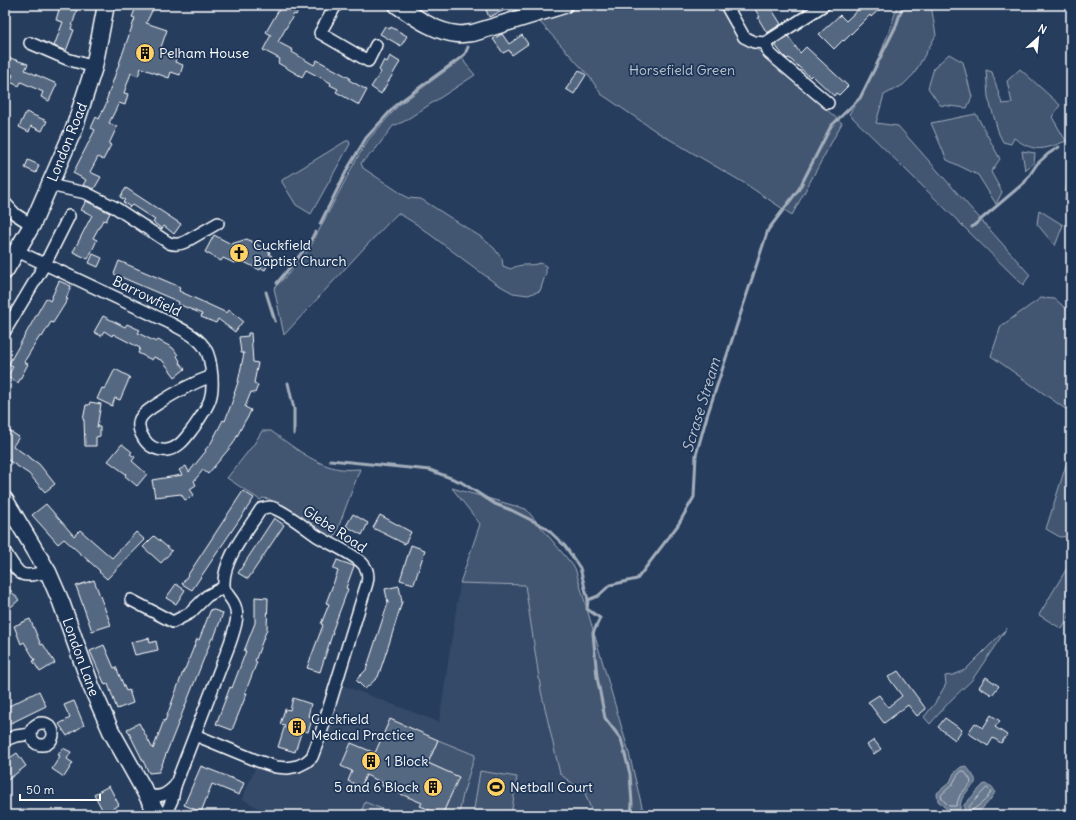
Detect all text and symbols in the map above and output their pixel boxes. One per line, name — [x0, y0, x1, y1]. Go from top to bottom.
north arrow — [1018, 18, 1058, 58]
text: N — [1036, 21, 1049, 37]
building icon: Pelham House — [134, 42, 156, 64]
place label: Pelham House — [159, 44, 249, 62]
park label: Horsefield Green — [629, 61, 735, 79]
street label: London Road — [43, 100, 91, 184]
place label: Cuckfield Baptist Church — [253, 236, 347, 270]
church icon: Cuckfield Baptist Church — [228, 242, 250, 264]
street label: Barrowfield — [110, 272, 184, 320]
water label: Scrase Stream — [678, 355, 725, 454]
street label: Glebe Road — [300, 502, 370, 556]
street label: London Lane — [58, 615, 104, 699]
place label: Cuckfield Medical Practice — [311, 710, 414, 744]
building icon: Cuckfield Medical Practice — [286, 716, 308, 738]
building icon: 1 Block — [360, 750, 382, 772]
place label: 1 Block — [385, 752, 428, 770]
scale bar — [20, 776, 100, 802]
building icon: 5 and 6 Block — [422, 776, 444, 798]
sports icon: Netball Court — [485, 776, 507, 798]
place label: 5 and 6 Block — [334, 778, 419, 796]
place label: Netball Court — [510, 778, 593, 796]
text: 50 m — [26, 782, 55, 797]

